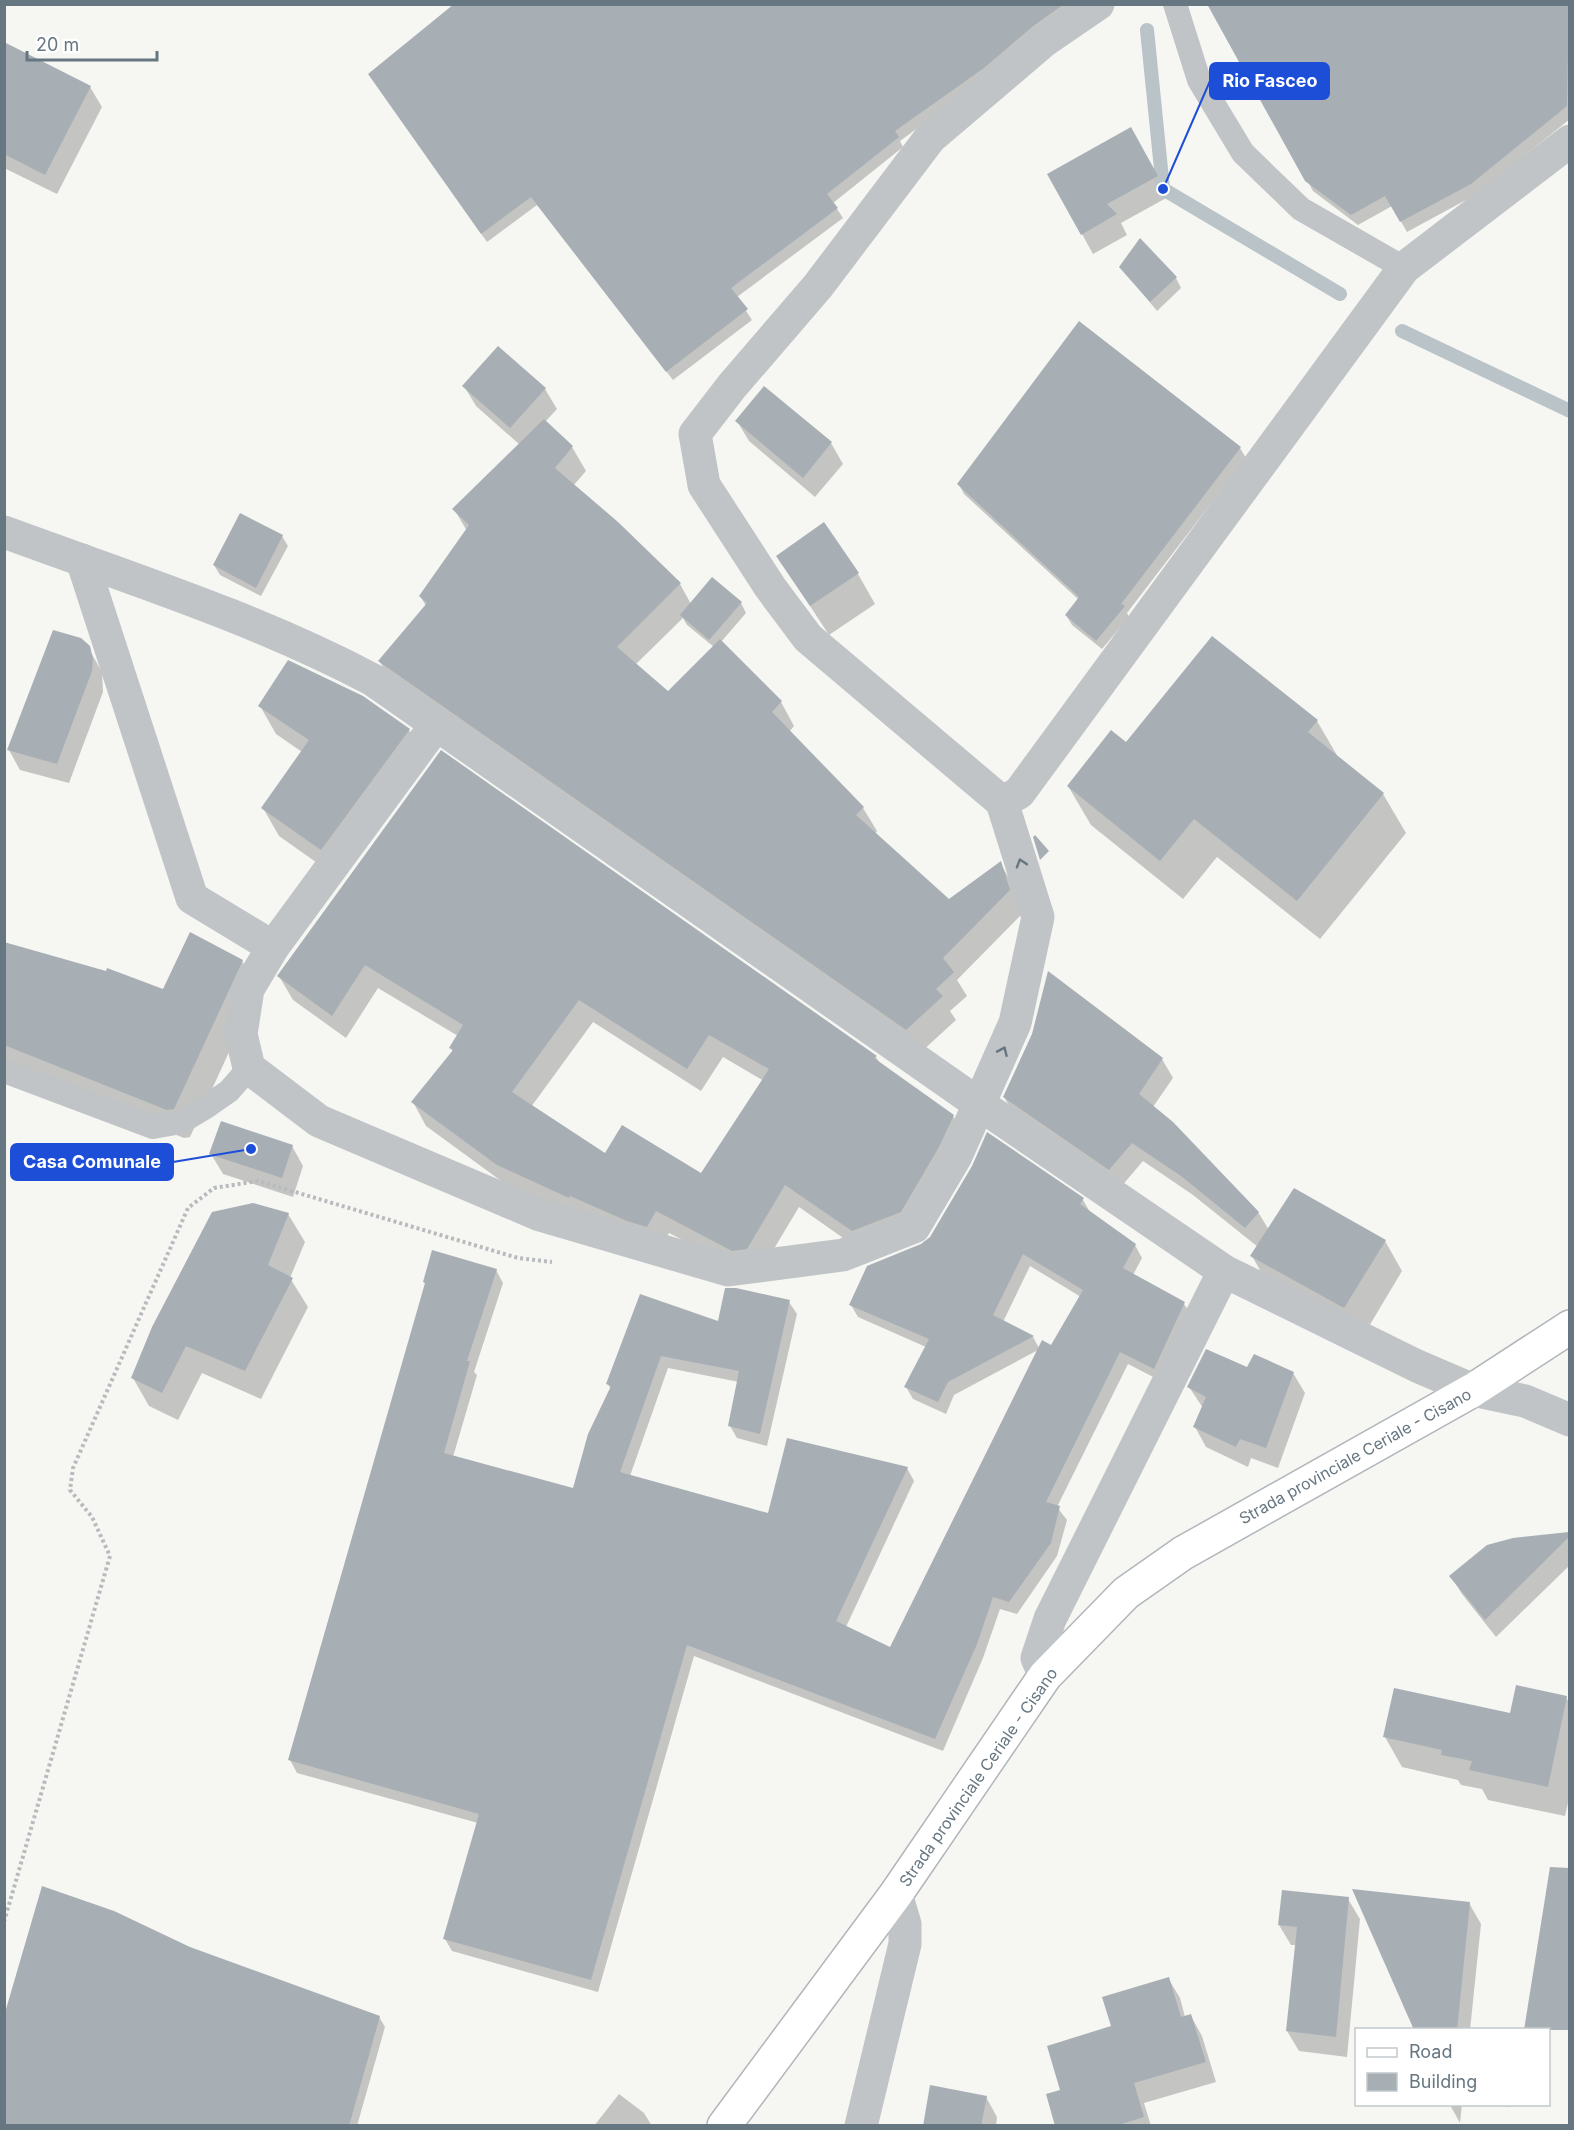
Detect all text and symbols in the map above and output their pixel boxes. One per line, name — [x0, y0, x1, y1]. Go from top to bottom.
scale bar — [27, 24, 158, 62]
text: 20 m — [36, 34, 79, 55]
callout: Rio Fasceo — [1210, 63, 1329, 99]
text: Rio Fasceo — [1222, 70, 1318, 91]
one-way arrow — [1016, 858, 1028, 869]
one-way arrow — [995, 1046, 1007, 1057]
callout: Casa Comunale — [11, 1144, 173, 1180]
text: Casa Comunale — [23, 1151, 161, 1172]
street label: Strada provinciale Ceriale - Cisano — [1235, 1384, 1475, 1528]
street label: Strada provinciale Ceriale - Cisano — [895, 1664, 1061, 1890]
legend — [1355, 2028, 1550, 2106]
text: Road — [1409, 2041, 1452, 2062]
text: Building — [1409, 2071, 1477, 2092]

